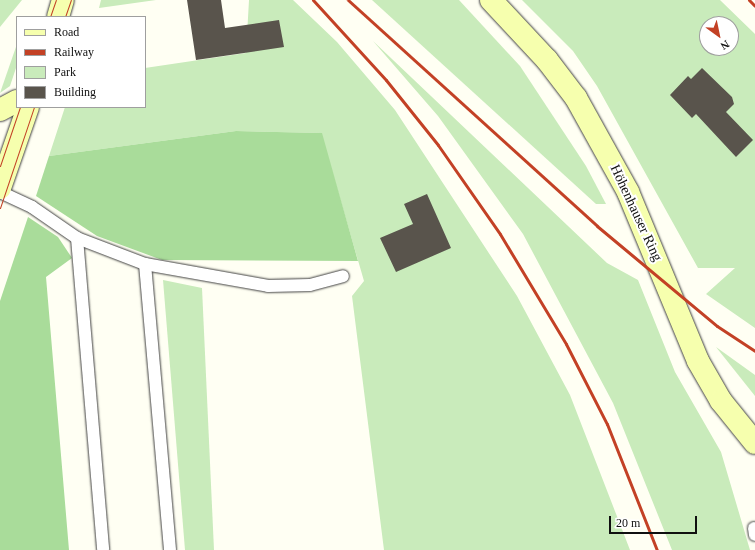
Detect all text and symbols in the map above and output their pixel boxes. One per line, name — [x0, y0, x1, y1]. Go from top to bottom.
legend — [16, 16, 146, 108]
north arrow — [699, 16, 739, 56]
text: Road — [54, 25, 79, 39]
text: N — [718, 38, 732, 52]
text: Railway — [54, 45, 94, 59]
text: Park — [54, 65, 76, 79]
text: Building — [54, 85, 96, 99]
street label: Höhenhauser Ring — [606, 162, 666, 264]
scale bar — [611, 508, 699, 534]
text: 20 m — [616, 516, 640, 530]

